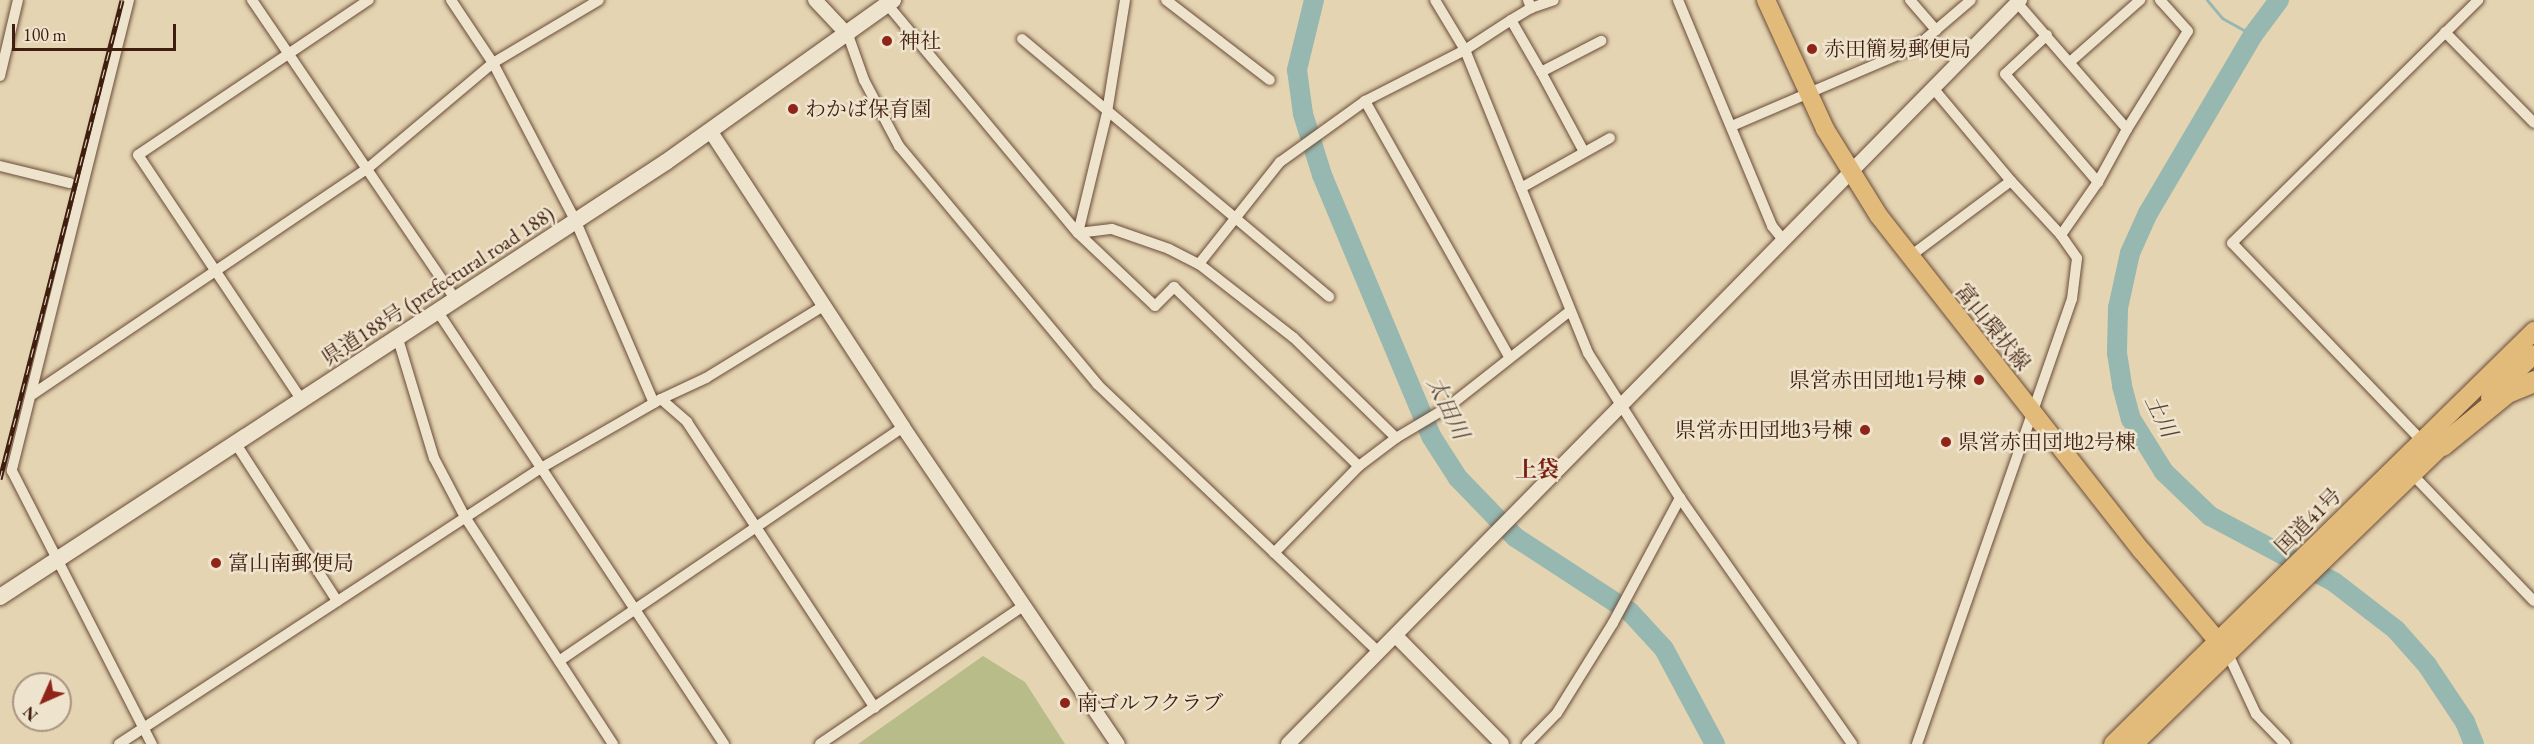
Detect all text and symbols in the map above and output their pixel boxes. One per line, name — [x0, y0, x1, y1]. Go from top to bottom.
scale bar — [15, 12, 178, 50]
text: 100 m — [23, 23, 67, 46]
place label: 神社 — [899, 28, 941, 54]
marker: 神社 — [880, 34, 894, 48]
place label: 赤田簡易郵便局 — [1824, 36, 1971, 62]
marker: 赤田簡易郵便局 — [1805, 42, 1819, 56]
place label: わかば保育園 — [805, 96, 931, 122]
marker: わかば保育園 — [786, 102, 800, 116]
street label: 県道188号 (prefectural road 188) — [317, 201, 559, 371]
street label: 富山環状線 — [1950, 278, 2036, 376]
place label: 県営赤田団地1号棟 — [1789, 367, 1967, 393]
water label: 太田川 — [1422, 373, 1474, 443]
marker: 県営赤田団地1号棟 — [1972, 373, 1986, 387]
water label: 土川 — [2139, 390, 2183, 442]
place label: 県営赤田団地3号棟 — [1675, 417, 1853, 443]
marker: 県営赤田団地3号棟 — [1858, 423, 1872, 437]
place label: 県営赤田団地2号棟 — [1958, 429, 2136, 455]
marker: 県営赤田団地2号棟 — [1939, 435, 1953, 449]
district label: 上袋 — [1515, 457, 1559, 483]
street label: 国道41号 — [2270, 483, 2346, 559]
place label: 富山南郵便局 — [228, 550, 354, 576]
marker: 富山南郵便局 — [209, 556, 223, 570]
north arrow — [12, 672, 72, 732]
place label: 南ゴルフクラブ — [1077, 690, 1224, 716]
marker: 南ゴルフクラブ — [1058, 696, 1072, 710]
text: N — [18, 702, 42, 726]

